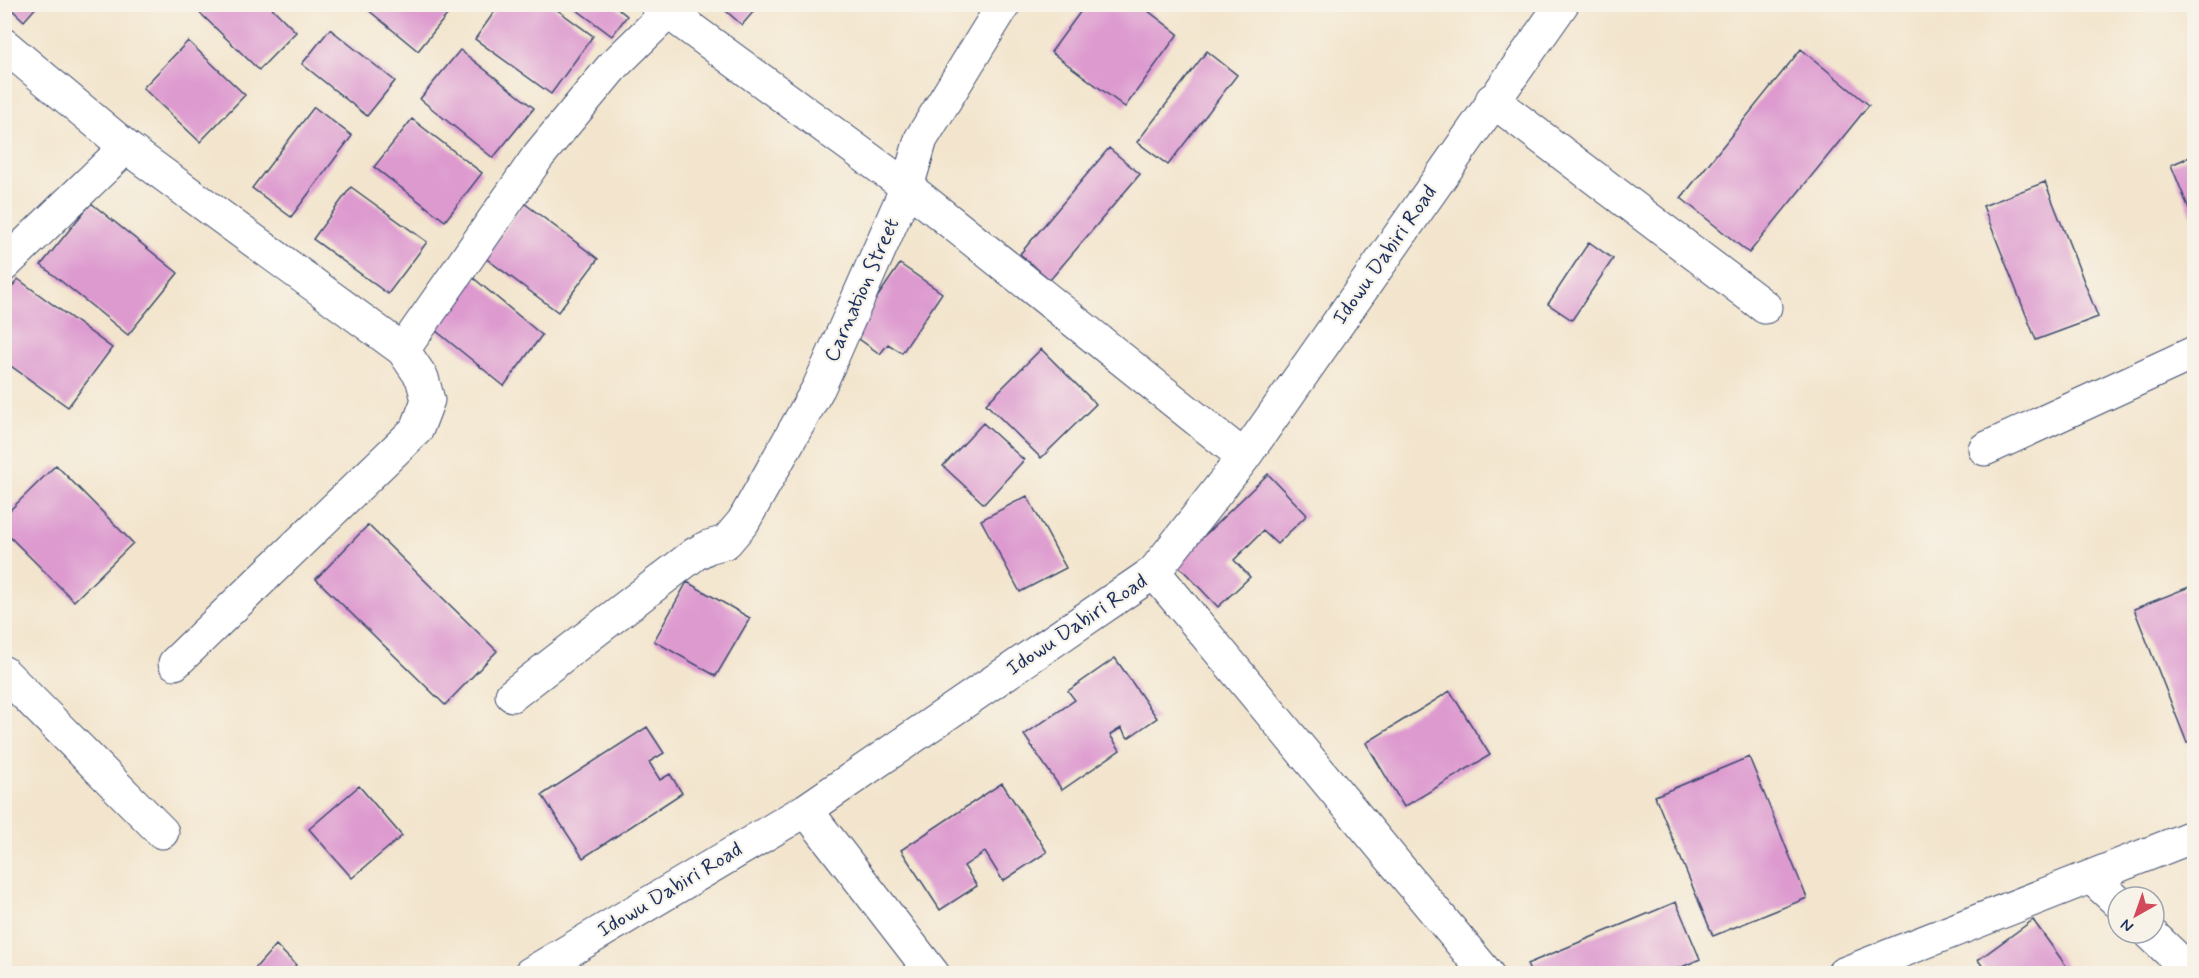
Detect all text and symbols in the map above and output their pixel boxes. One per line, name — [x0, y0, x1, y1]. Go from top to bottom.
street label: Idowu Dabiri Road — [1326, 180, 1444, 330]
street label: Carnation Street — [818, 213, 906, 366]
street label: Idowu Dabiri Road — [1001, 567, 1153, 683]
street label: Idowu Dabiri Road — [592, 836, 748, 944]
north arrow — [2106, 885, 2166, 945]
text: N — [2116, 914, 2138, 937]

